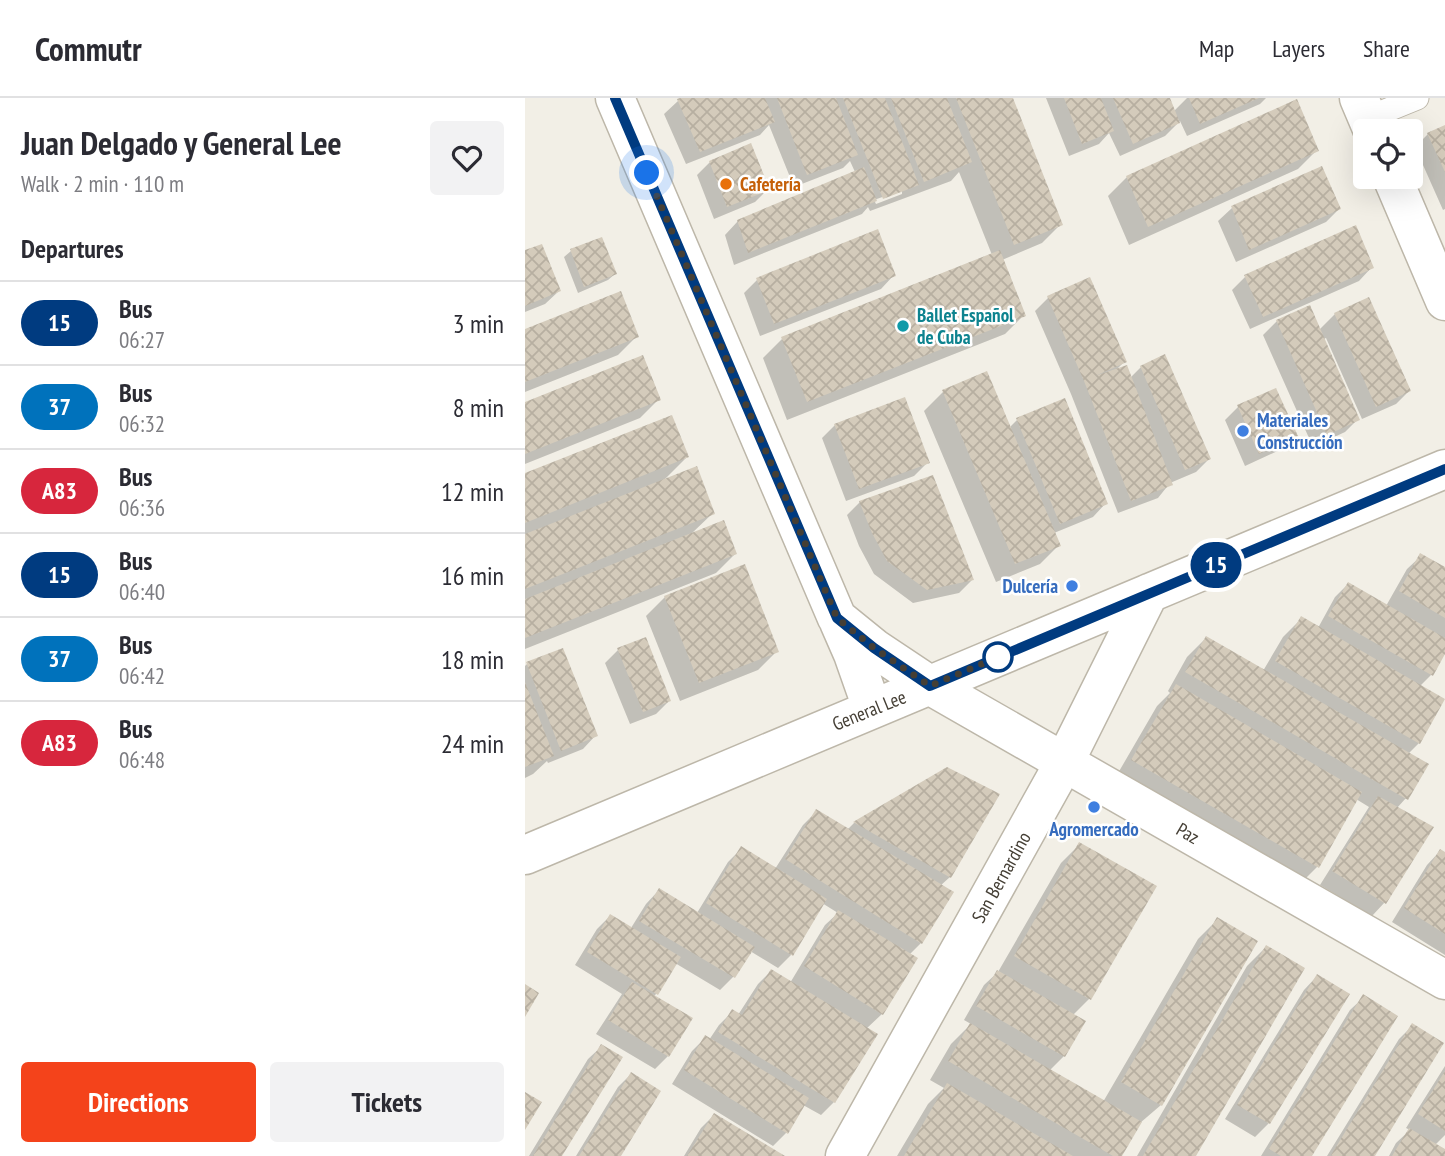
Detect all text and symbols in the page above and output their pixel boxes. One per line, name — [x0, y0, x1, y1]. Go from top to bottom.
text: Commutr — [35, 27, 142, 70]
text: Map — [1199, 33, 1234, 64]
text: Layers — [1272, 33, 1325, 64]
text: Share — [1363, 33, 1410, 64]
map controls — [1353, 119, 1423, 189]
button: locate — [1353, 119, 1423, 189]
text: Juan Delgado y General Lee — [21, 121, 342, 164]
button: heart — [430, 121, 504, 195]
your location — [629, 155, 664, 190]
text: Walk · 2 min · 110 m — [21, 169, 184, 198]
place label: Cafetería — [740, 172, 801, 196]
marker: Cafetería — [718, 176, 734, 192]
text: Departures — [21, 232, 124, 265]
text: Bus — [119, 292, 152, 325]
place label: Ballet Español de Cuba — [917, 303, 1014, 349]
text: 15 — [48, 307, 71, 338]
text: 3 min — [453, 307, 504, 340]
marker: Ballet Español de Cuba — [895, 318, 911, 334]
text: 06:27 — [119, 325, 165, 354]
text: Bus — [119, 376, 152, 409]
text: 37 — [48, 391, 71, 422]
text: 8 min — [453, 391, 504, 424]
place label: Materiales Construcción — [1257, 408, 1343, 454]
text: 06:32 — [119, 409, 165, 438]
marker: Materiales Construcción — [1235, 423, 1251, 439]
text: Bus — [119, 460, 152, 493]
text: A83 — [42, 475, 77, 506]
text: 12 min — [441, 475, 504, 508]
text: 06:36 — [119, 493, 165, 522]
line badge: 15 — [1185, 542, 1247, 588]
text: Bus — [119, 544, 152, 577]
text: 15 — [1205, 549, 1227, 580]
text: 15 — [48, 559, 71, 590]
text: 16 min — [441, 559, 504, 592]
place label: Dulcería — [1003, 574, 1058, 598]
text: 06:40 — [119, 577, 165, 606]
marker: Dulcería — [1064, 578, 1080, 594]
text: Bus — [119, 628, 152, 661]
unlabelled marker — [983, 642, 1013, 672]
text: 37 — [48, 643, 71, 674]
text: 18 min — [441, 643, 504, 676]
text: 06:42 — [119, 661, 165, 690]
street label: General Lee — [829, 684, 909, 736]
text: Bus — [119, 712, 152, 745]
text: A83 — [42, 727, 77, 758]
text: 24 min — [441, 727, 504, 760]
text: 06:48 — [119, 745, 165, 774]
marker: Agromercado — [1086, 799, 1102, 815]
place label: Agromercado — [1048, 817, 1139, 841]
street label: Paz — [1172, 817, 1204, 849]
street label: San Bernardino — [966, 827, 1036, 927]
button: Directions — [21, 1062, 256, 1142]
button: Tickets — [270, 1062, 504, 1142]

